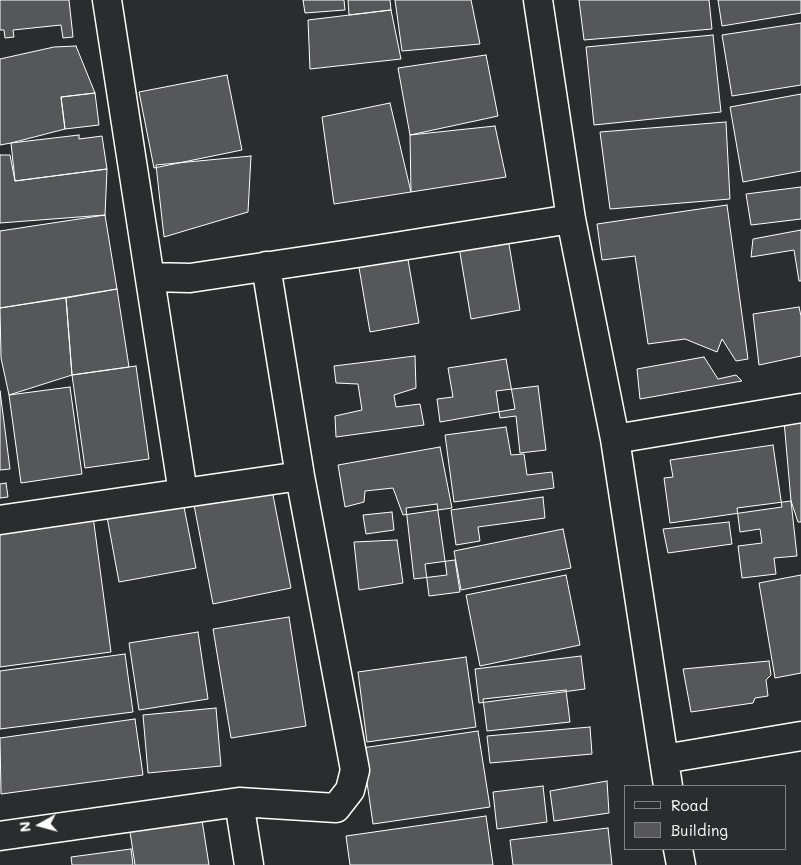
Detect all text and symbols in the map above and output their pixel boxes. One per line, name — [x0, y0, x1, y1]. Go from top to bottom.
legend — [624, 785, 786, 850]
text: Road — [671, 795, 708, 815]
north arrow — [15, 800, 65, 850]
text: N — [15, 820, 35, 833]
text: Building — [671, 820, 728, 840]

